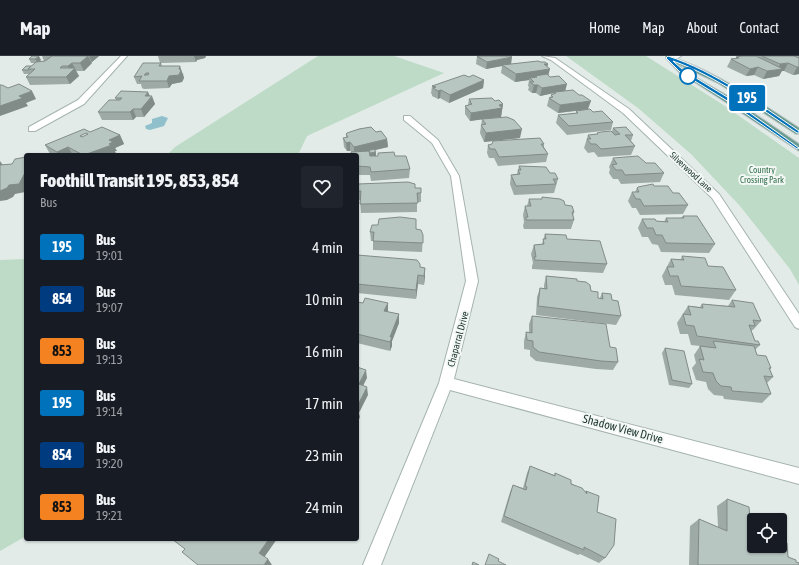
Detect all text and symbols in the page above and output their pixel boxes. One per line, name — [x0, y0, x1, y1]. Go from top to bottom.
text: Map — [20, 17, 51, 39]
text: Home — [589, 20, 620, 36]
text: Map — [642, 20, 665, 36]
text: About — [687, 20, 718, 36]
text: Contact — [740, 20, 779, 36]
unlabelled marker — [679, 67, 697, 85]
line badge: 195 — [724, 85, 770, 111]
text: 195 — [737, 90, 757, 106]
street label: Silverwood Lane — [668, 150, 714, 194]
park label: Country Crossing Park — [740, 165, 784, 185]
button: heart — [301, 166, 343, 208]
text: Foothill Transit 195, 853, 854 — [40, 169, 239, 191]
text: Bus — [40, 195, 57, 210]
text: Bus — [96, 231, 116, 248]
text: 195 — [52, 239, 72, 255]
text: 4 min — [312, 239, 343, 256]
text: 19:01 — [96, 248, 123, 263]
text: Bus — [96, 283, 116, 300]
text: 854 — [52, 291, 72, 307]
text: 10 min — [305, 291, 343, 308]
text: 19:07 — [96, 300, 123, 315]
street label: Chaparral Drive — [445, 310, 471, 368]
text: Bus — [96, 335, 116, 352]
text: 853 — [52, 343, 72, 359]
text: 16 min — [305, 343, 343, 360]
text: 19:13 — [96, 352, 123, 367]
text: Bus — [96, 387, 116, 404]
text: 195 — [52, 395, 72, 411]
text: 17 min — [305, 395, 343, 412]
text: 19:14 — [96, 404, 123, 419]
street label: Shadow View Drive — [581, 412, 665, 446]
text: Bus — [96, 439, 116, 456]
text: 854 — [52, 447, 72, 463]
text: 23 min — [305, 447, 343, 464]
text: 19:20 — [96, 456, 123, 471]
text: Bus — [96, 491, 116, 508]
text: 853 — [52, 499, 72, 515]
text: 24 min — [305, 499, 343, 516]
text: 19:21 — [96, 508, 123, 523]
map controls — [747, 513, 787, 553]
button: locate — [747, 513, 787, 553]

